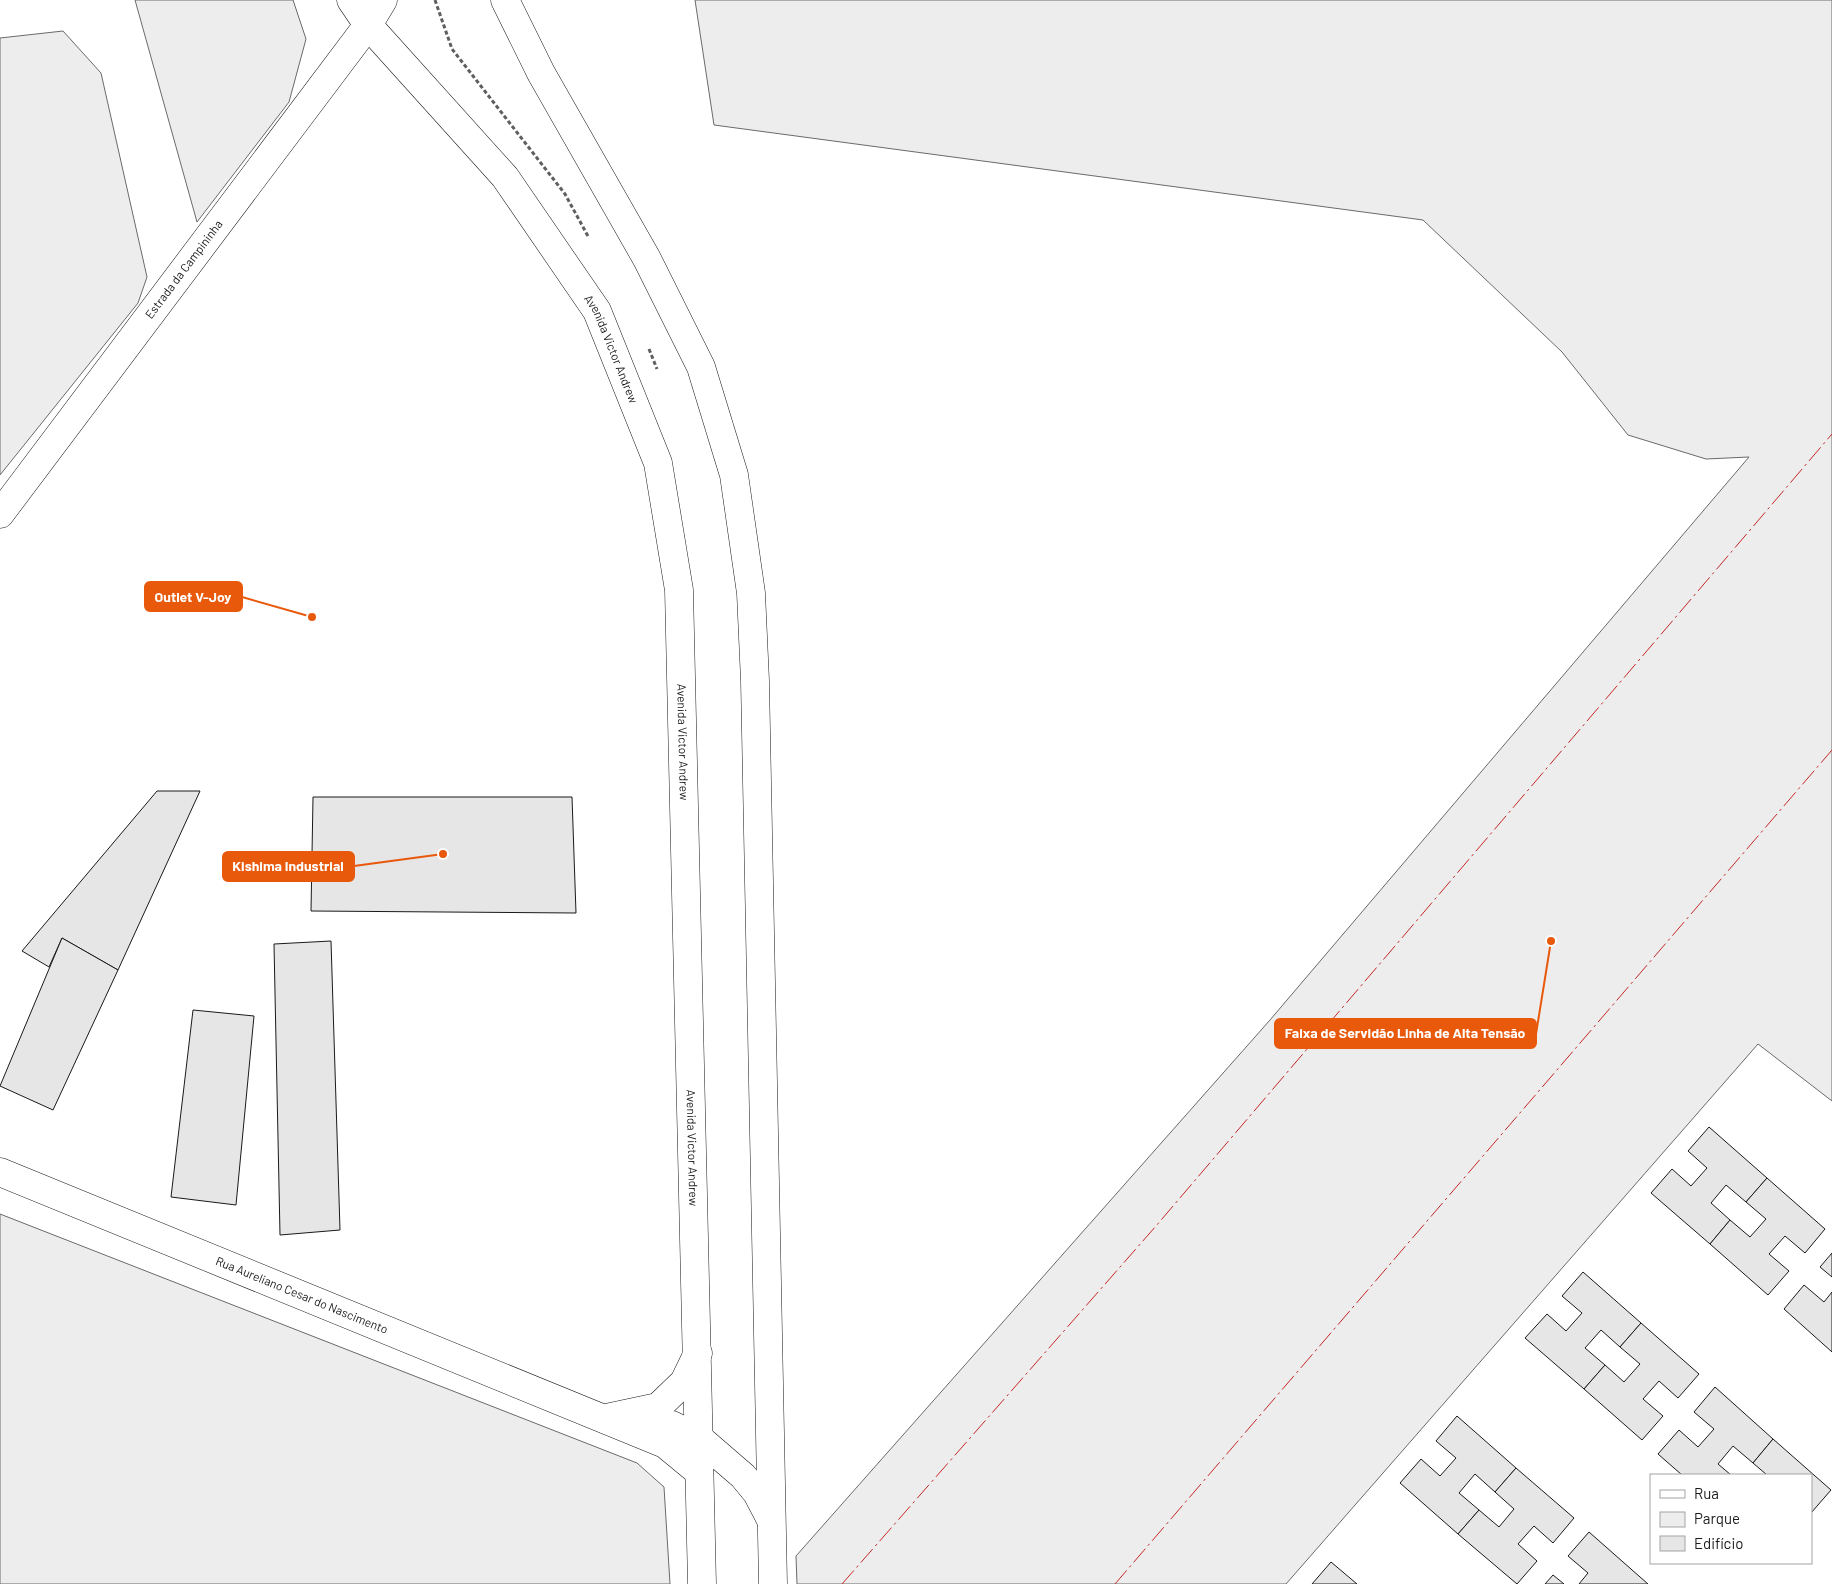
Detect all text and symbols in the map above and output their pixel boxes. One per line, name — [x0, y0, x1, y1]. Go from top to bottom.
street label: Estrada da Campininha — [142, 217, 225, 321]
street label: Avenida Victor Andrew — [582, 292, 641, 405]
callout: Outlet V-Joy — [145, 582, 242, 611]
text: Outlet V-Joy — [155, 588, 231, 605]
street label: Avenida Victor Andrew — [675, 683, 692, 801]
callout: Kishima Industrial — [223, 852, 354, 881]
text: Kishima Industrial — [232, 857, 344, 874]
callout: Faixa de Servidão Linha de Alta Tensão — [1275, 1019, 1536, 1048]
text: Faixa de Servidão Linha de Alta Tensão — [1285, 1024, 1526, 1041]
street label: Avenida Victor Andrew — [685, 1089, 701, 1207]
street label: Rua Aureliano Cesar do Nascimento — [214, 1253, 390, 1336]
legend — [1650, 1474, 1812, 1564]
text: Rua — [1694, 1484, 1719, 1502]
text: Parque — [1694, 1509, 1740, 1527]
text: Edifício — [1694, 1534, 1743, 1552]

